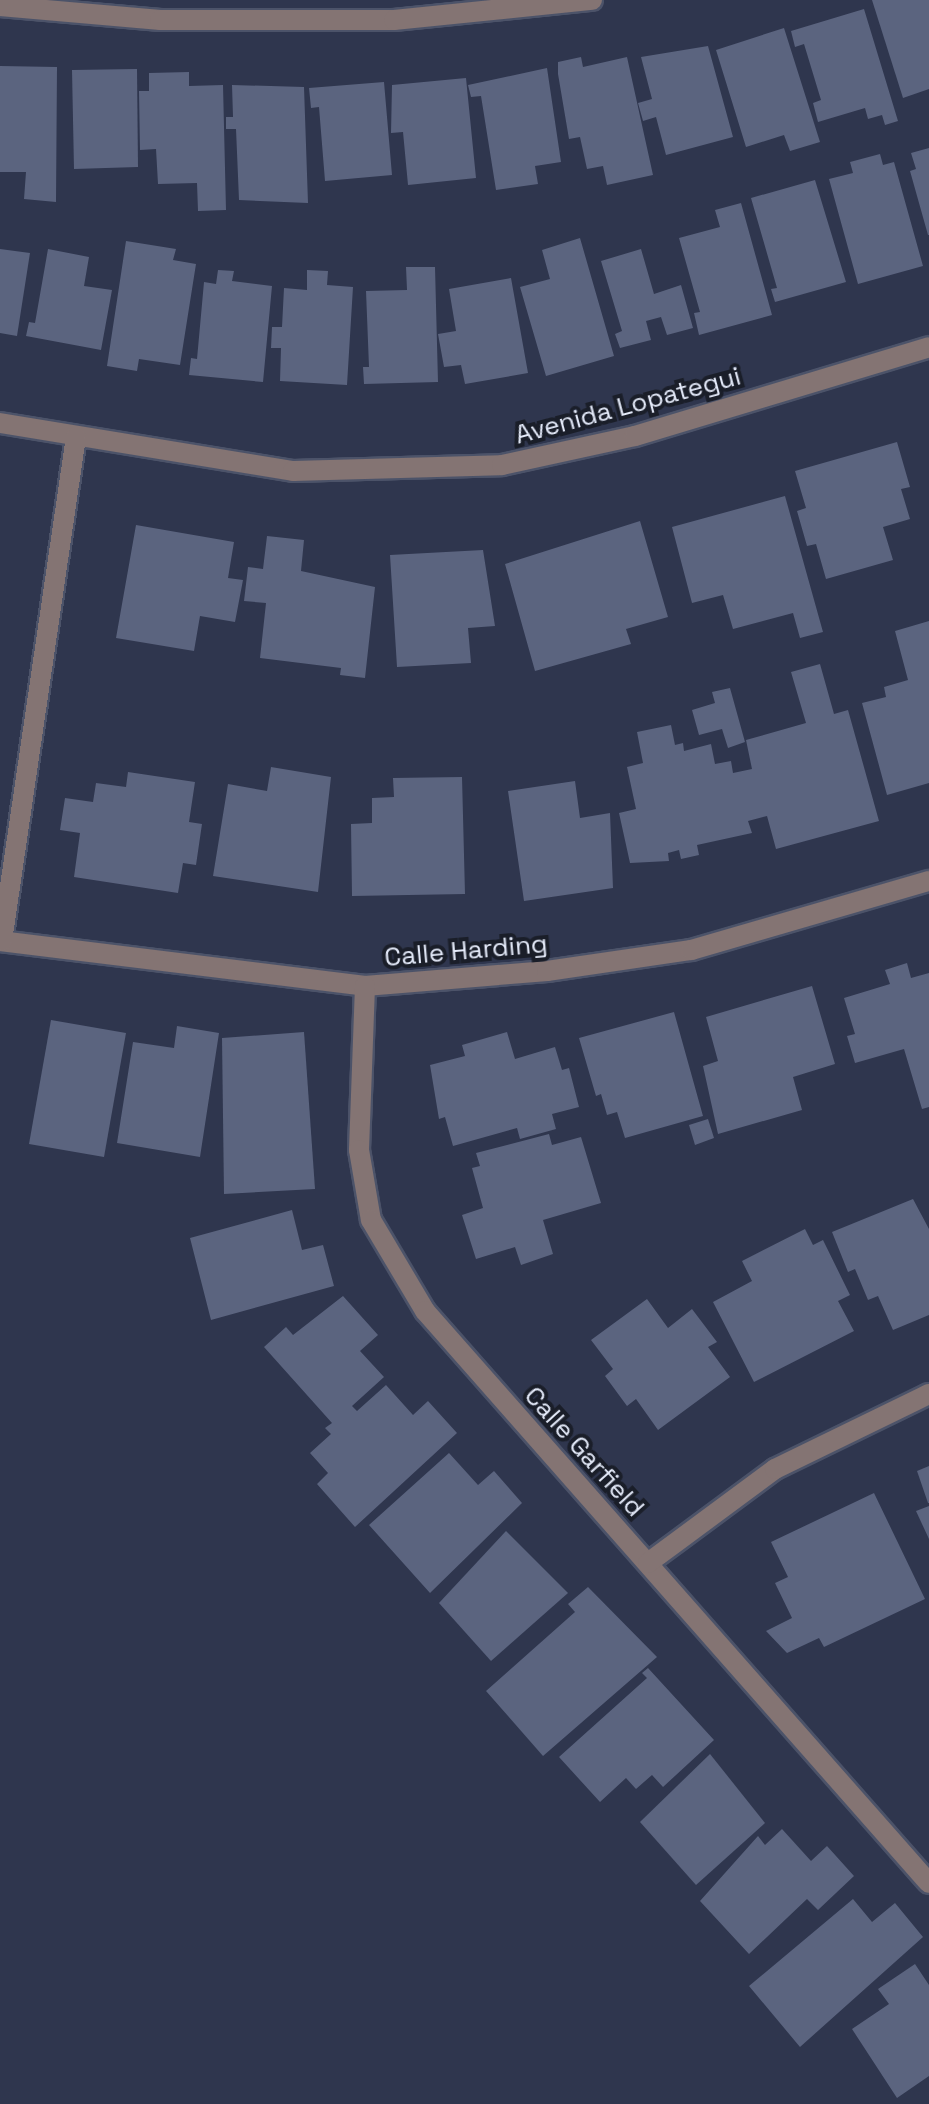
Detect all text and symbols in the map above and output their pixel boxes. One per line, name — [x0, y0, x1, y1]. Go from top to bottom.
street label: Avenida Lopategui — [512, 361, 744, 451]
street label: Calle Harding — [383, 928, 549, 974]
street label: Calle Garfield — [518, 1381, 650, 1523]

